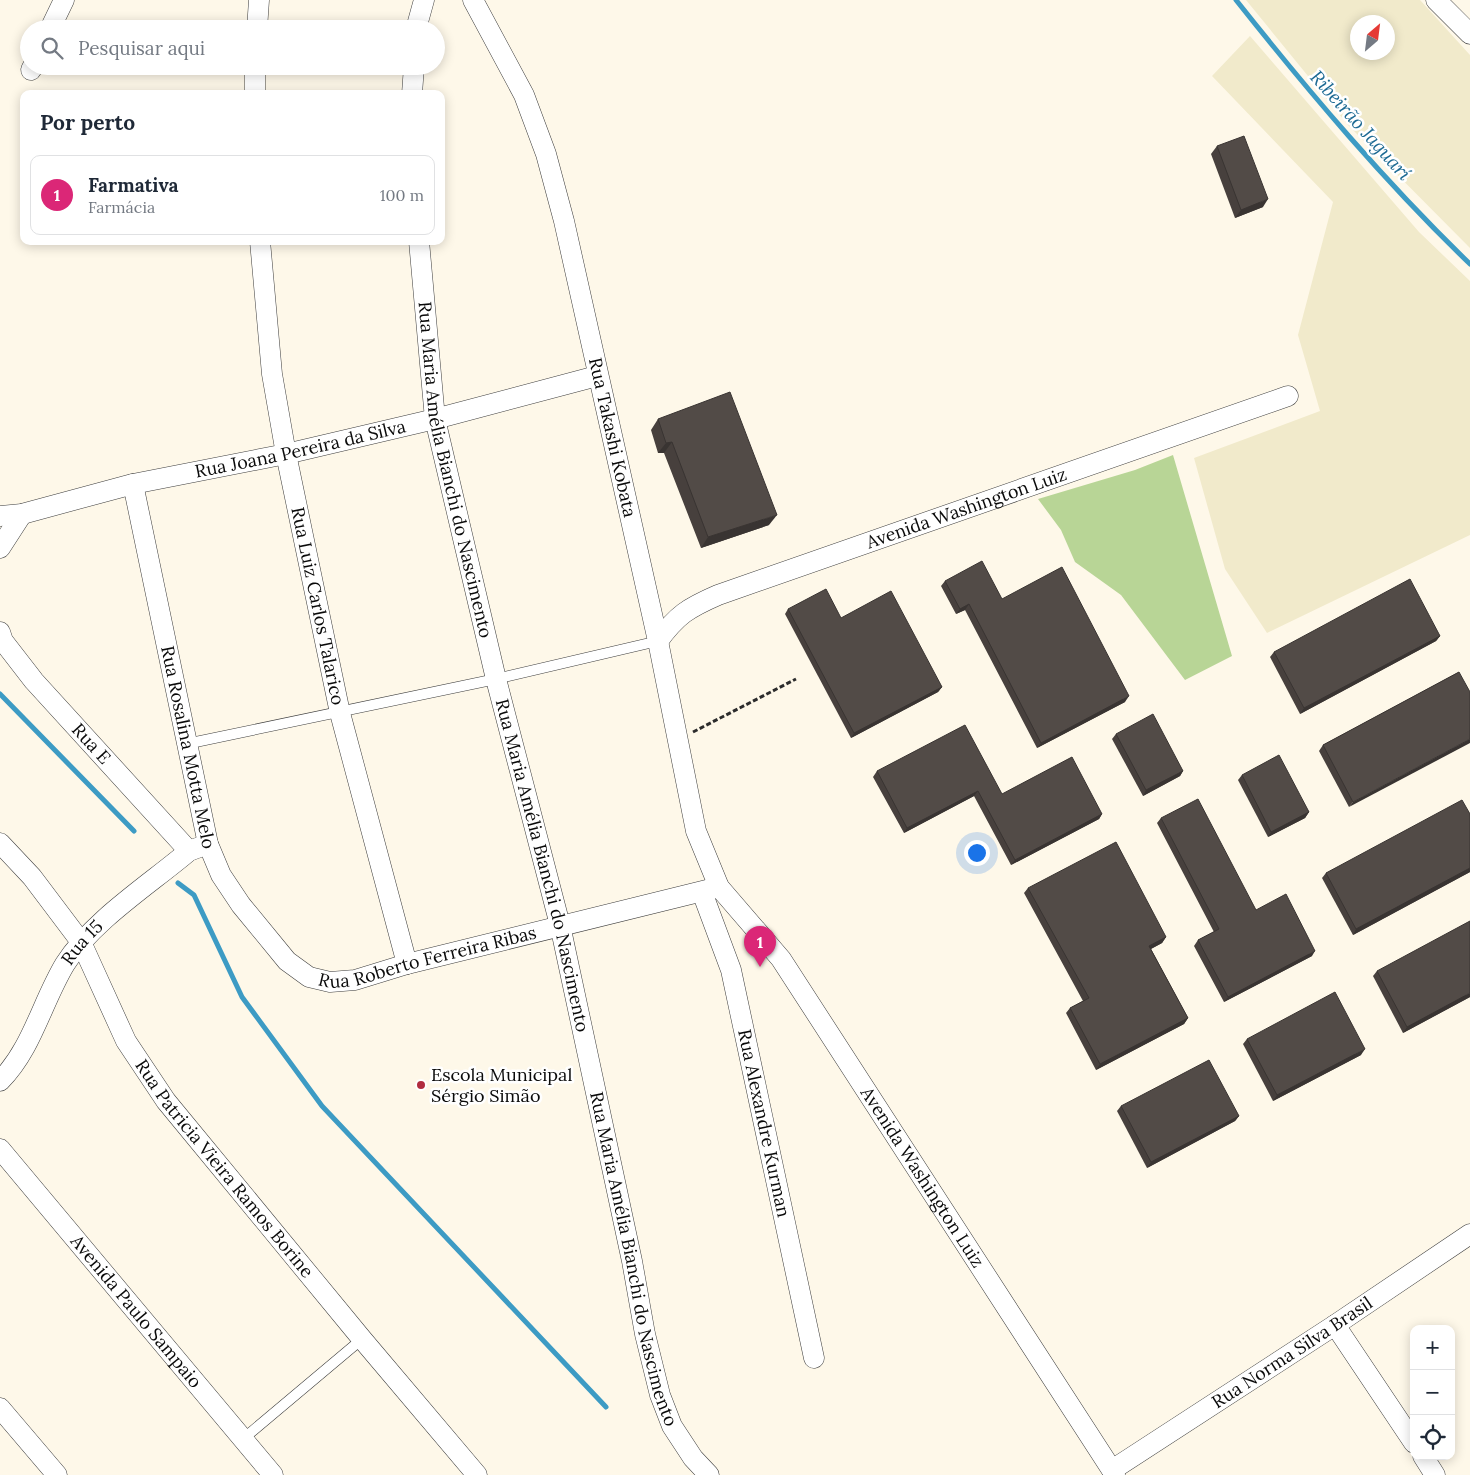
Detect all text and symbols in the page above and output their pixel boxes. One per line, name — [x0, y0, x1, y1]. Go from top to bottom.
north arrow — [1350, 15, 1395, 60]
search box — [20, 20, 445, 75]
icon: search — [38, 34, 66, 62]
text: Pesquisar aqui — [78, 36, 205, 60]
water label: Ribeirão Jaguarí — [1305, 65, 1417, 185]
text: Por perto — [40, 109, 135, 136]
text: Farmativa — [88, 173, 179, 197]
text: 1 — [54, 185, 60, 205]
text: 100 m — [380, 185, 424, 205]
text: Farmácia — [88, 197, 155, 217]
street label: Rua Maria Amélia Bianchi do Nascimento — [413, 300, 498, 640]
street label: Rua Takashi Kobata — [584, 355, 642, 519]
street label: Rua Joana Pereira da Silva — [193, 414, 408, 483]
street label: Avenida Washington Luiz — [862, 462, 1069, 554]
street label: Rua Luiz Carlos Talarico — [286, 505, 350, 707]
street label: Rua Rosalina Motta Melo — [156, 644, 221, 851]
street label: Rua Maria Amélia Bianchi do Nascimento — [491, 696, 595, 1034]
street label: Rua E — [67, 718, 116, 769]
your location — [964, 840, 990, 866]
street label: Rua 15 — [56, 915, 108, 969]
street label: Rua Roberto Ferreira Ribas — [316, 921, 539, 993]
pin: 1 — [744, 926, 776, 967]
street label: Rua Alexandre Kurman — [733, 1027, 796, 1219]
street label: Rua Patricia Vieira Ramos Borine — [130, 1055, 319, 1282]
place label: Escola Municipal Sérgio Simão — [431, 1063, 572, 1107]
marker: Escola Municipal Sérgio Simão — [415, 1079, 427, 1091]
street label: Avenida Washington Luiz — [855, 1082, 990, 1272]
street label: Rua Maria Amélia Bianchi do Nascimento — [585, 1089, 683, 1429]
street label: Avenida Paulo Sampaio — [65, 1229, 207, 1392]
street label: Rua Norma Silva Brasil — [1207, 1291, 1377, 1413]
map controls — [1410, 1325, 1455, 1460]
button: + — [1410, 1325, 1455, 1370]
button: − — [1410, 1370, 1455, 1415]
button: locate — [1410, 1415, 1455, 1460]

